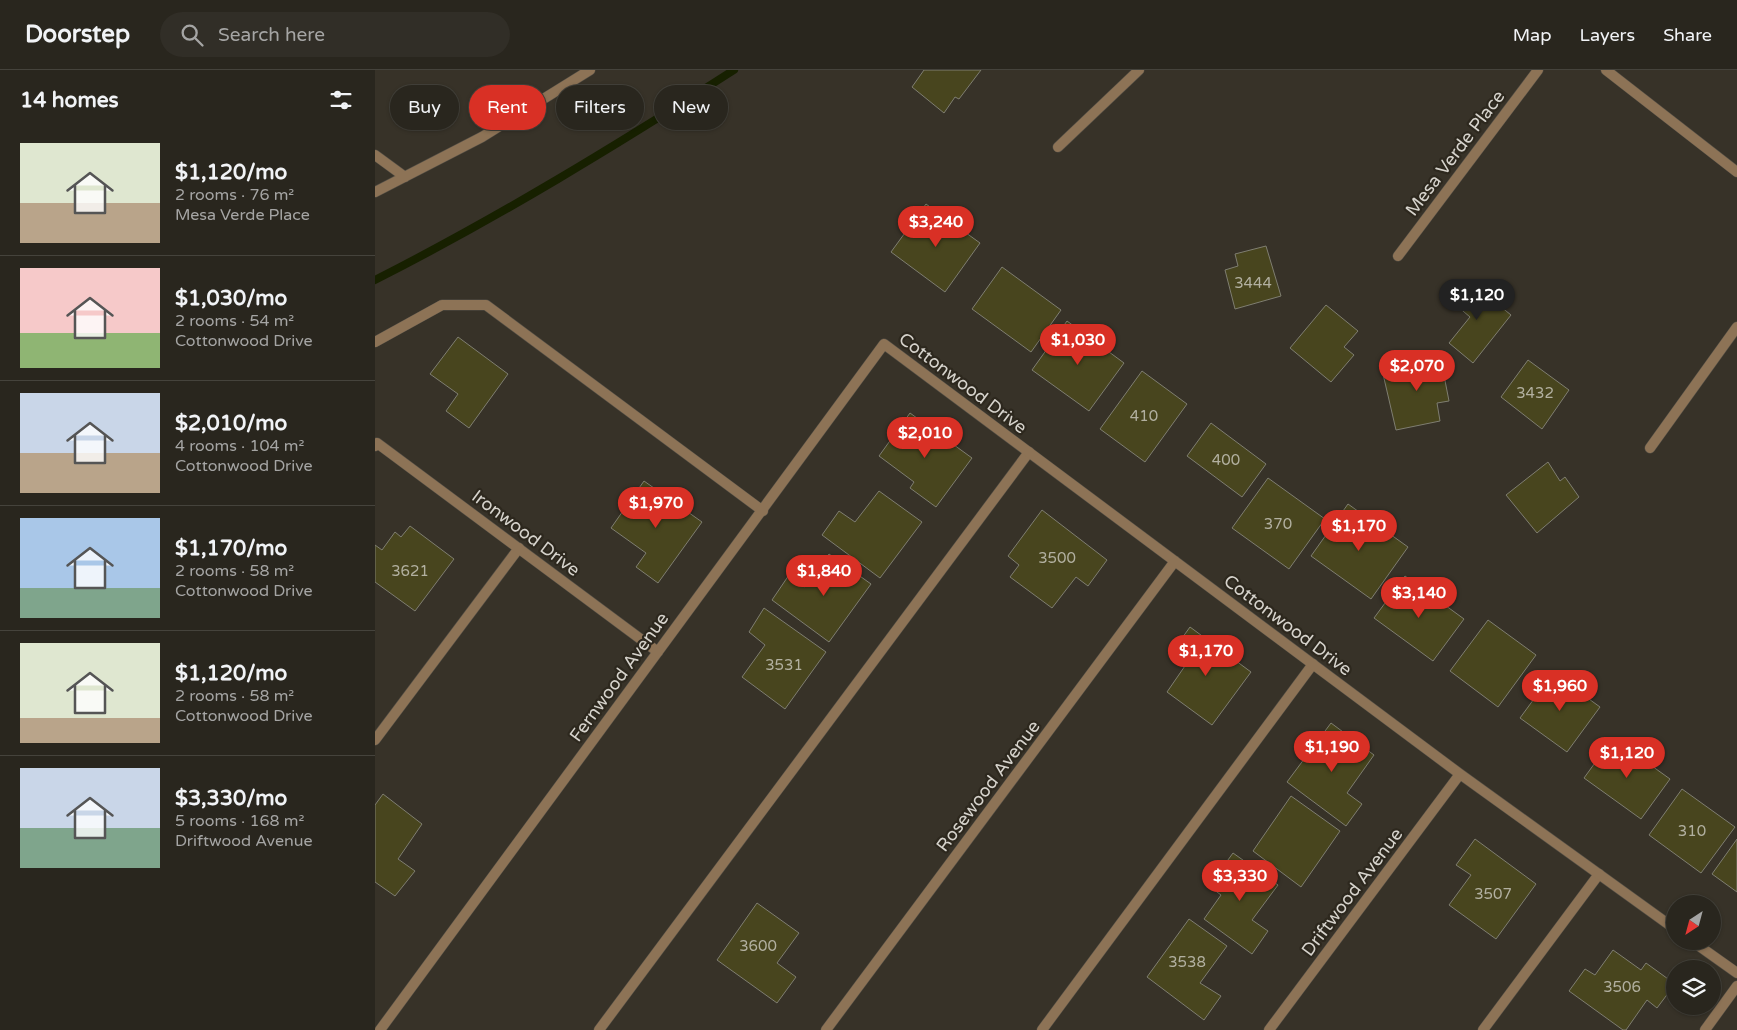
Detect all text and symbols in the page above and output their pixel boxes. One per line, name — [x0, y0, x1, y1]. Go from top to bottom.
search box — [160, 12, 510, 57]
text: Doorstep — [25, 20, 130, 49]
icon: search — [178, 21, 206, 49]
text: Search here — [218, 24, 325, 46]
text: Map — [1513, 24, 1552, 46]
text: Layers — [1580, 24, 1635, 46]
text: Share — [1663, 24, 1712, 46]
chip: Buy — [390, 85, 459, 130]
chip: Rent — [469, 85, 546, 130]
chip: Filters — [556, 85, 644, 130]
chip: New — [654, 85, 728, 130]
icon: filters — [327, 86, 355, 114]
street label: Mesa Verde Place — [1401, 86, 1509, 220]
text: 14 homes — [20, 88, 119, 113]
text: $1,120/mo — [175, 160, 287, 185]
icon: home — [60, 163, 120, 223]
text: 2 rooms · 76 m² — [175, 185, 294, 205]
text: Mesa Verde Place — [175, 205, 310, 225]
pin: $3,240 — [895, 206, 977, 248]
text: $3,240 — [909, 212, 963, 232]
house number: 3444 — [1234, 274, 1272, 292]
pin: $1,120 — [1436, 278, 1518, 321]
text: $1,120 — [1450, 285, 1504, 305]
text: $1,030/mo — [175, 286, 287, 311]
icon: home — [60, 288, 120, 348]
text: 2 rooms · 54 m² — [175, 311, 294, 331]
pin: $1,030 — [1037, 324, 1119, 366]
street label: Cottonwood Drive — [895, 328, 1031, 438]
text: $1,030 — [1051, 330, 1105, 350]
text: Cottonwood Drive — [175, 331, 313, 351]
pin: $2,070 — [1376, 350, 1458, 392]
text: $2,070 — [1390, 356, 1444, 376]
house number: 3432 — [1516, 384, 1554, 402]
house number: 410 — [1130, 407, 1158, 425]
text: $2,010/mo — [175, 411, 287, 436]
icon: home — [60, 413, 120, 473]
pin: $2,010 — [884, 416, 966, 459]
text: $2,010 — [898, 423, 952, 443]
text: 4 rooms · 104 m² — [175, 436, 304, 456]
house number: 400 — [1212, 451, 1240, 469]
text: Cottonwood Drive — [175, 456, 313, 476]
street label: Ironwood Drive — [468, 485, 584, 581]
pin: $1,970 — [615, 486, 697, 529]
text: $1,970 — [629, 493, 683, 513]
pin: $1,170 — [1318, 510, 1400, 552]
house number: 370 — [1264, 515, 1292, 533]
text: $1,170 — [1332, 516, 1386, 536]
text: $1,170/mo — [175, 536, 287, 561]
icon: home — [60, 538, 120, 598]
house number: 3500 — [1038, 549, 1076, 567]
pin: $1,840 — [783, 554, 865, 597]
text: 2 rooms · 58 m² — [175, 561, 294, 581]
text: $1,840 — [797, 561, 851, 581]
house number: 3621 — [391, 562, 429, 580]
street label: Cottonwood Drive — [1220, 570, 1356, 680]
pin: $3,140 — [1378, 576, 1460, 619]
text: Cottonwood Drive — [175, 581, 313, 601]
text: $3,140 — [1392, 583, 1446, 603]
street label: Fernwood Avenue — [565, 608, 673, 746]
pin: $1,170 — [1165, 634, 1247, 677]
text: $1,170 — [1179, 641, 1233, 661]
house number: 3531 — [765, 656, 803, 674]
text: $1,120/mo — [175, 661, 287, 686]
icon: home — [60, 663, 120, 723]
pin: $1,960 — [1519, 670, 1601, 712]
text: $1,960 — [1533, 676, 1587, 696]
text: 2 rooms · 58 m² — [175, 686, 294, 706]
text: Cottonwood Drive — [175, 706, 313, 726]
street label: Rosewood Avenue — [931, 716, 1045, 856]
pin: $1,190 — [1291, 730, 1373, 773]
pin: $1,120 — [1586, 736, 1668, 779]
text: $1,190 — [1305, 737, 1359, 757]
text: $1,120 — [1600, 743, 1654, 763]
text: $3,330/mo — [175, 786, 287, 811]
icon: home — [60, 788, 120, 848]
text: 5 rooms · 168 m² — [175, 811, 304, 831]
house number: 310 — [1678, 822, 1706, 840]
street label: Driftwood Avenue — [1297, 824, 1407, 960]
text: Driftwood Avenue — [175, 831, 313, 851]
pin: $3,330 — [1199, 860, 1281, 902]
text: $3,330 — [1213, 866, 1267, 886]
house number: 3507 — [1474, 885, 1512, 903]
north arrow — [1666, 895, 1721, 950]
map controls — [1666, 895, 1721, 1015]
house number: 3600 — [739, 937, 777, 955]
house number: 3538 — [1168, 953, 1206, 971]
button: layers — [1666, 960, 1721, 1015]
house number: 3506 — [1603, 978, 1641, 996]

